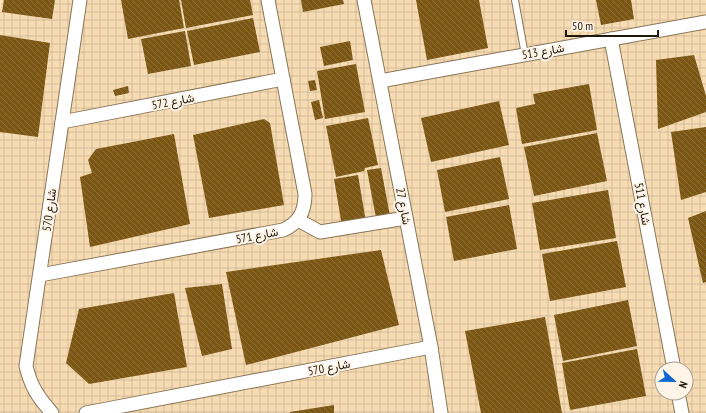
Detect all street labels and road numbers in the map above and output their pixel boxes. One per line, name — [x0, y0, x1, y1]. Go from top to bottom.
street label: شارع 513 — [521, 40, 566, 64]
street label: شارع 572 — [151, 90, 196, 114]
street label: شارع 511 — [630, 182, 654, 227]
street label: شارع 27 — [391, 186, 415, 226]
street label: شارع 570 — [39, 188, 61, 233]
street label: شارع 571 — [235, 224, 280, 248]
street label: شارع 570 — [307, 356, 352, 380]

